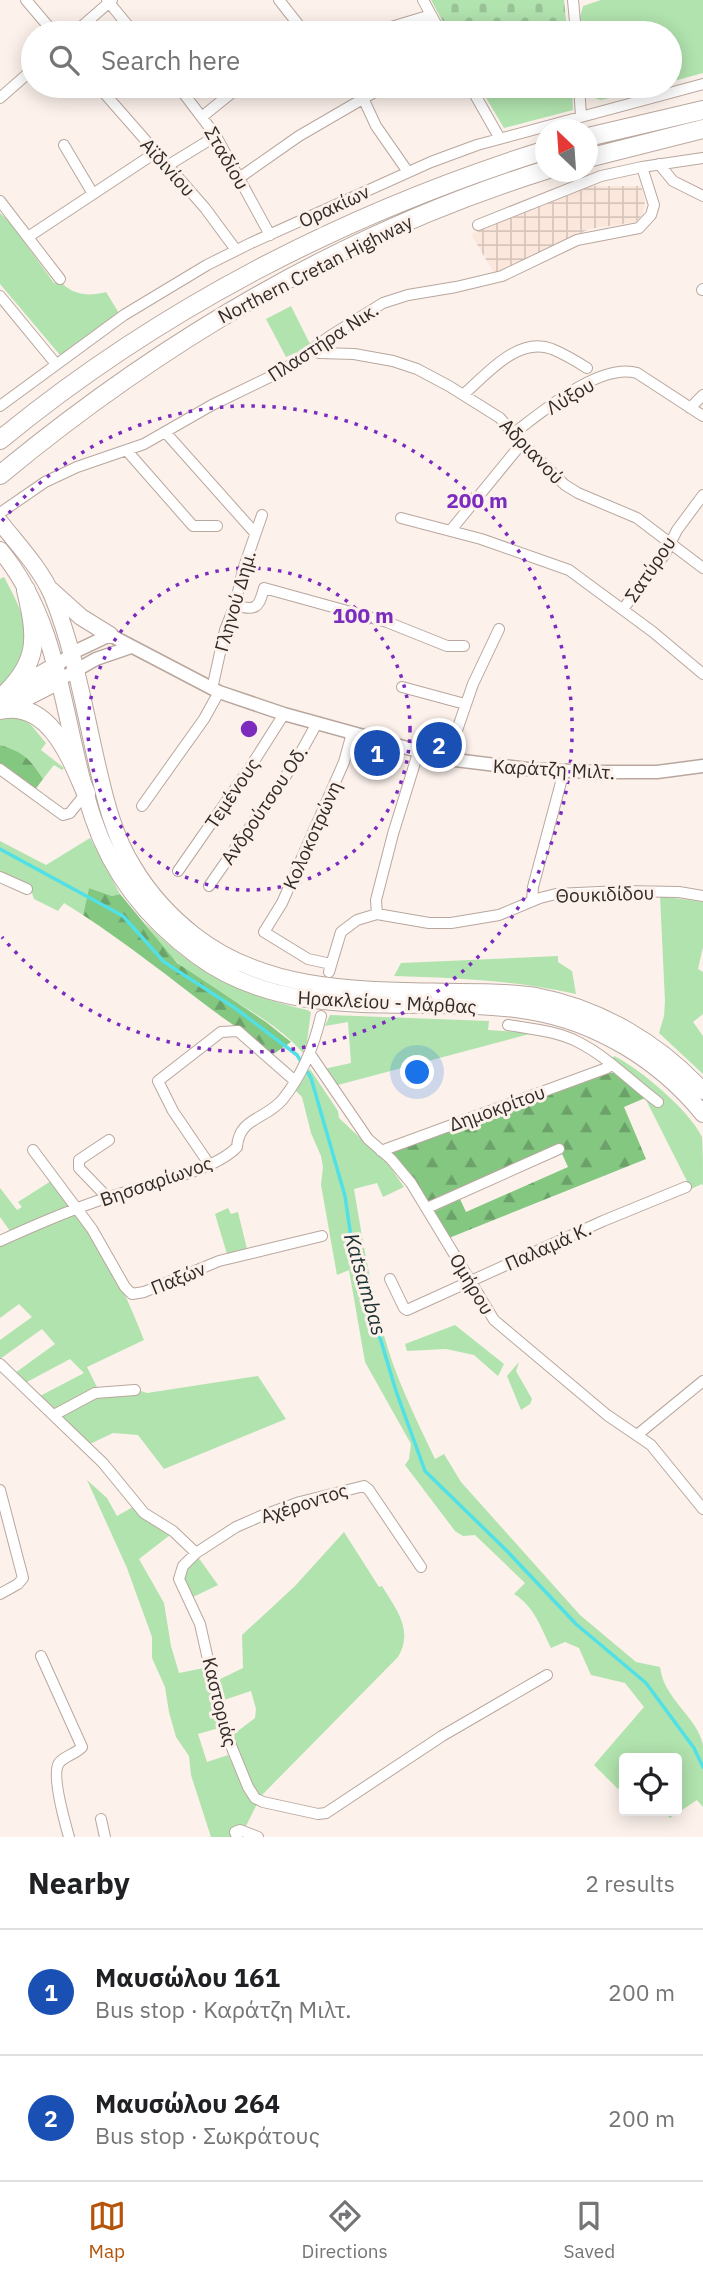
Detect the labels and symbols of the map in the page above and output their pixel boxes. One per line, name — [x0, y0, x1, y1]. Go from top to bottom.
north arrow — [535, 119, 598, 182]
street label: Σταδίου — [199, 122, 255, 194]
street label: Αϊδινίου — [135, 133, 201, 201]
street label: Ορακίων — [295, 179, 374, 233]
street label: Northern Cretan Highway — [214, 209, 417, 329]
street label: Πλαστήρα Νικ. — [263, 297, 383, 387]
street label: Λύξου — [541, 372, 599, 420]
street label: Αδριανού — [495, 413, 569, 489]
text: 200 m — [446, 486, 508, 514]
street label: Σατύρου — [619, 531, 681, 607]
street label: Γληνού Δημ. — [209, 548, 261, 654]
text: 100 m — [332, 601, 394, 629]
centre of rings — [237, 717, 261, 741]
pin: 2 — [416, 719, 462, 771]
pin: 1 — [354, 727, 400, 779]
street label: Ανδρούτσου Οδ. — [215, 741, 313, 869]
street label: Τεμένους — [200, 753, 264, 833]
street label: Καράτζη Μιλτ. — [492, 754, 616, 784]
street label: Κολοκοτρώνη — [277, 777, 347, 893]
street label: Θουκιδίδου — [555, 880, 655, 908]
street label: Ηρακλείου - Μάρθας — [297, 985, 477, 1019]
your location — [400, 1055, 434, 1089]
street label: Δημοκρίτου — [446, 1080, 548, 1136]
street label: Βησσαρίωνος — [97, 1151, 215, 1211]
street label: Παλαμά Κ. — [501, 1216, 595, 1276]
water label: Katsambas — [338, 1230, 394, 1338]
street label: Ομήρου — [444, 1249, 500, 1319]
street label: Παξών — [147, 1256, 209, 1300]
street label: Αχέροντος — [257, 1478, 351, 1528]
street label: Καστοριάς — [197, 1655, 243, 1749]

